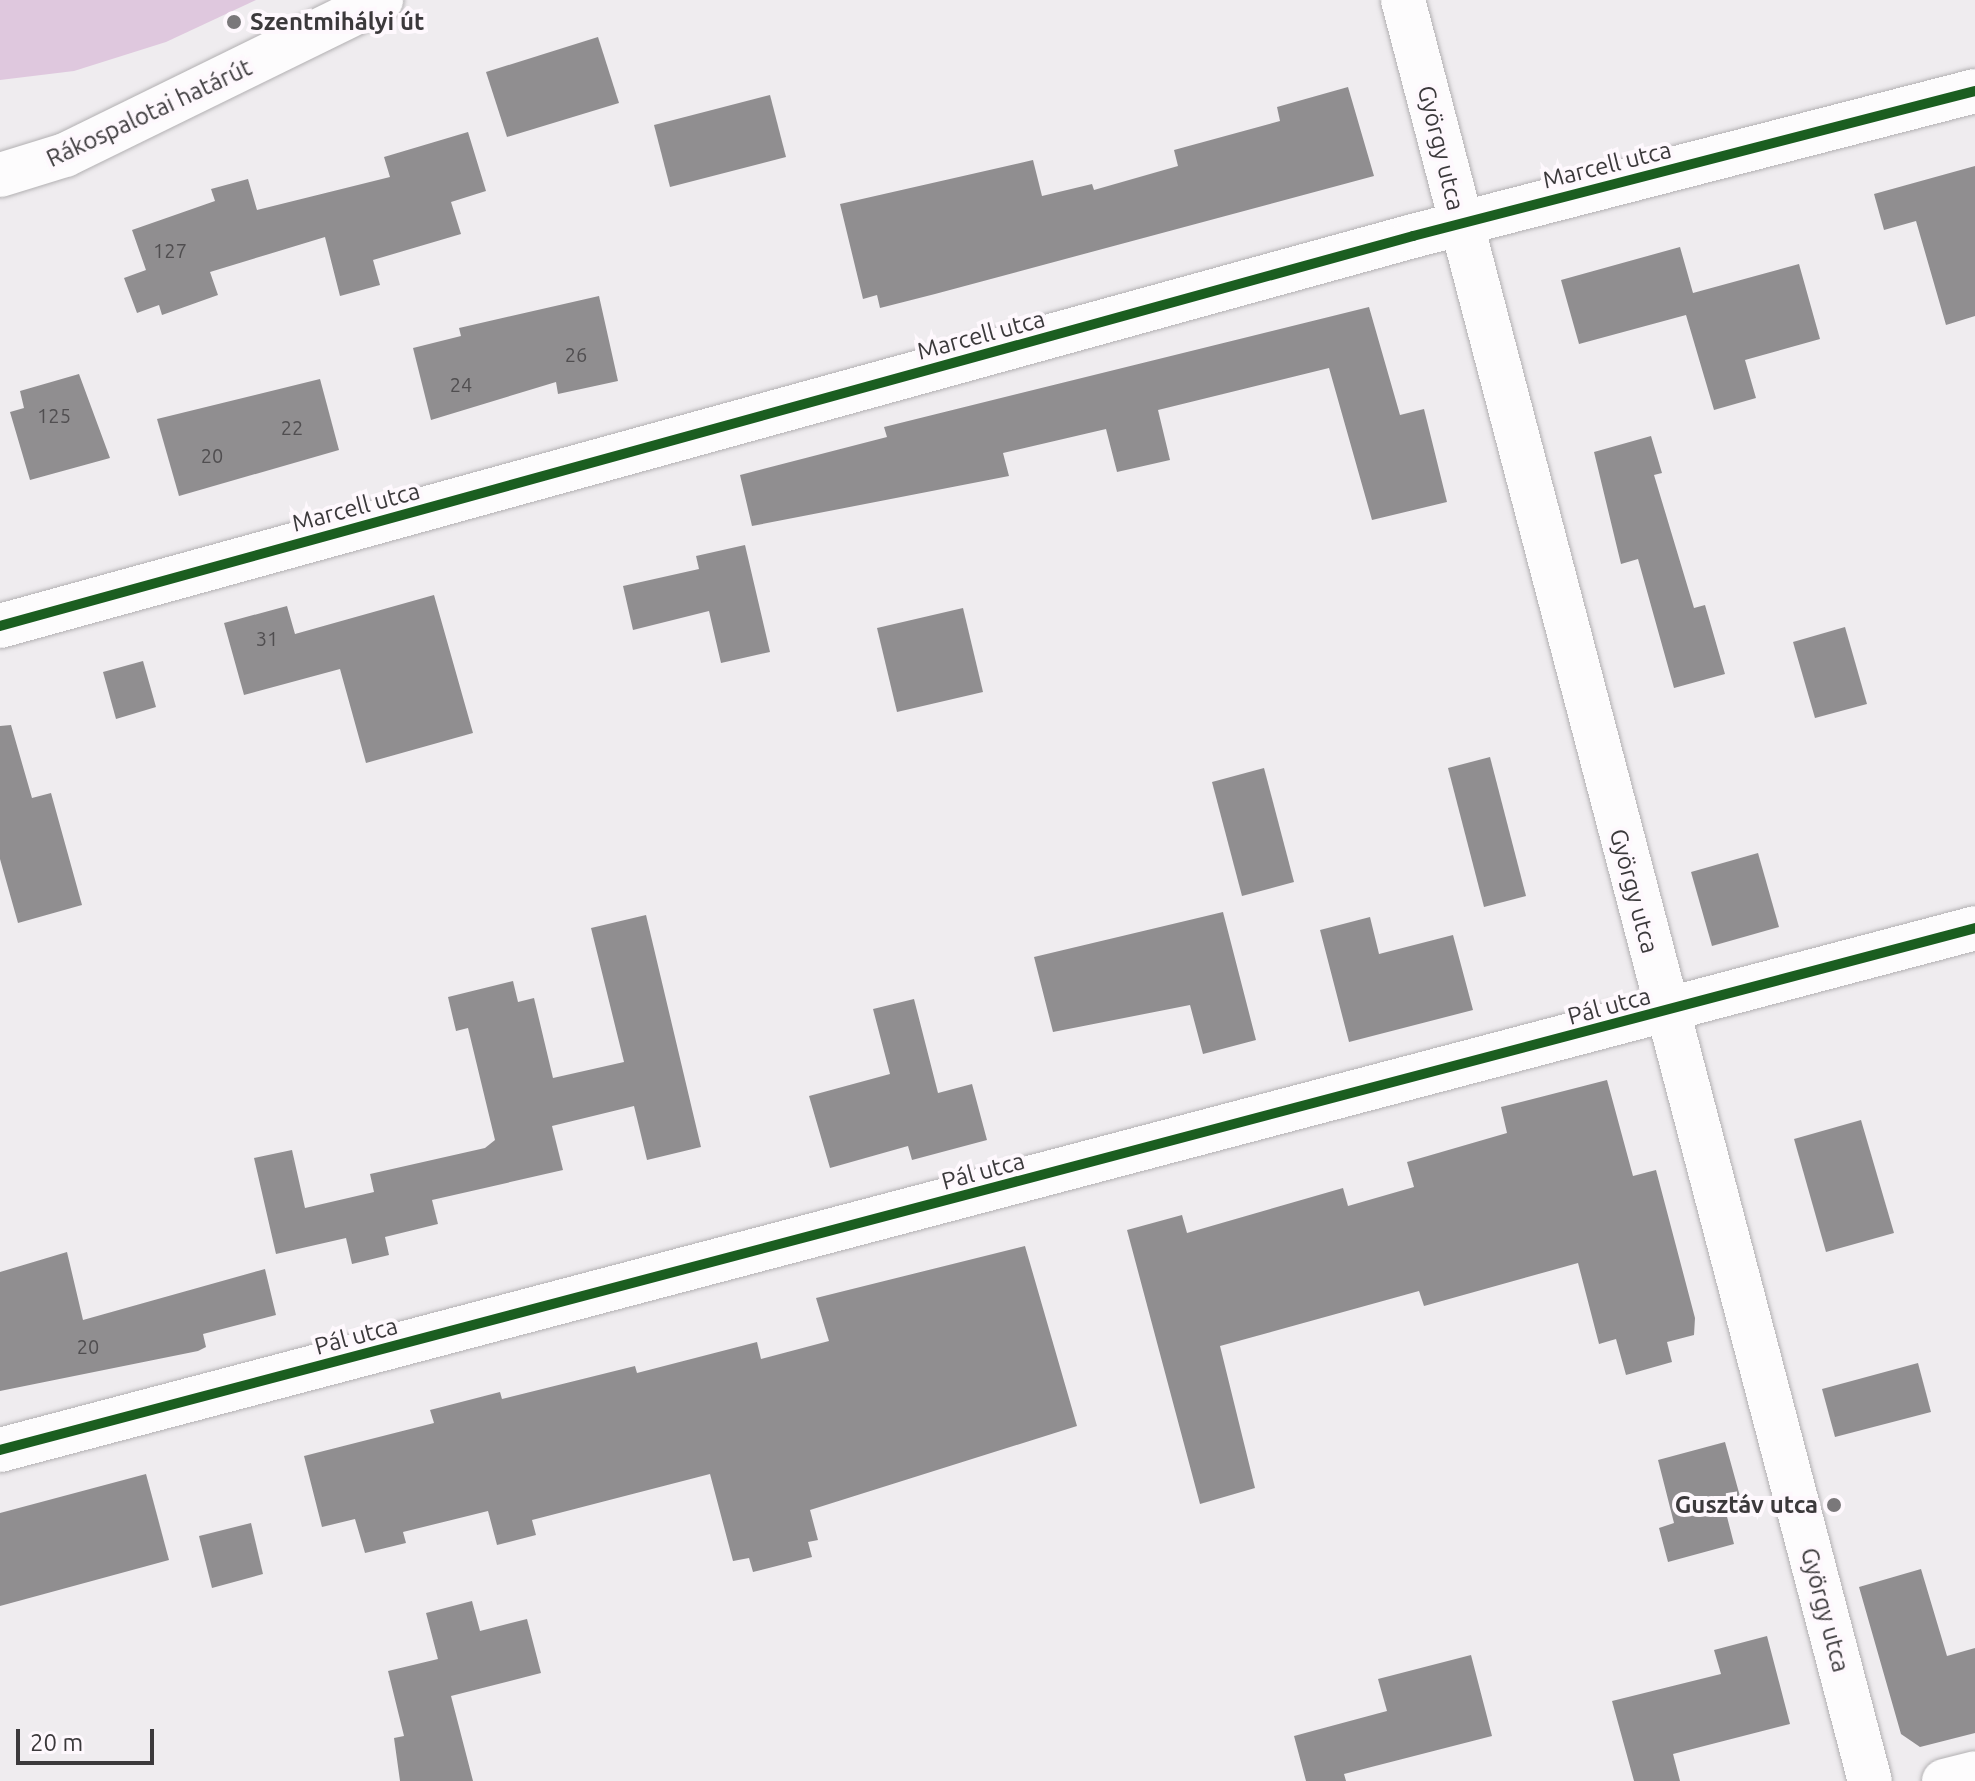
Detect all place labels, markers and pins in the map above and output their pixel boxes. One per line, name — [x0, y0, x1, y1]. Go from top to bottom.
place label: Szentmihályi út — [250, 8, 424, 36]
marker: Szentmihályi út — [225, 13, 243, 31]
place label: Gusztáv utca — [1675, 1491, 1818, 1519]
marker: Gusztáv utca — [1825, 1496, 1843, 1514]

